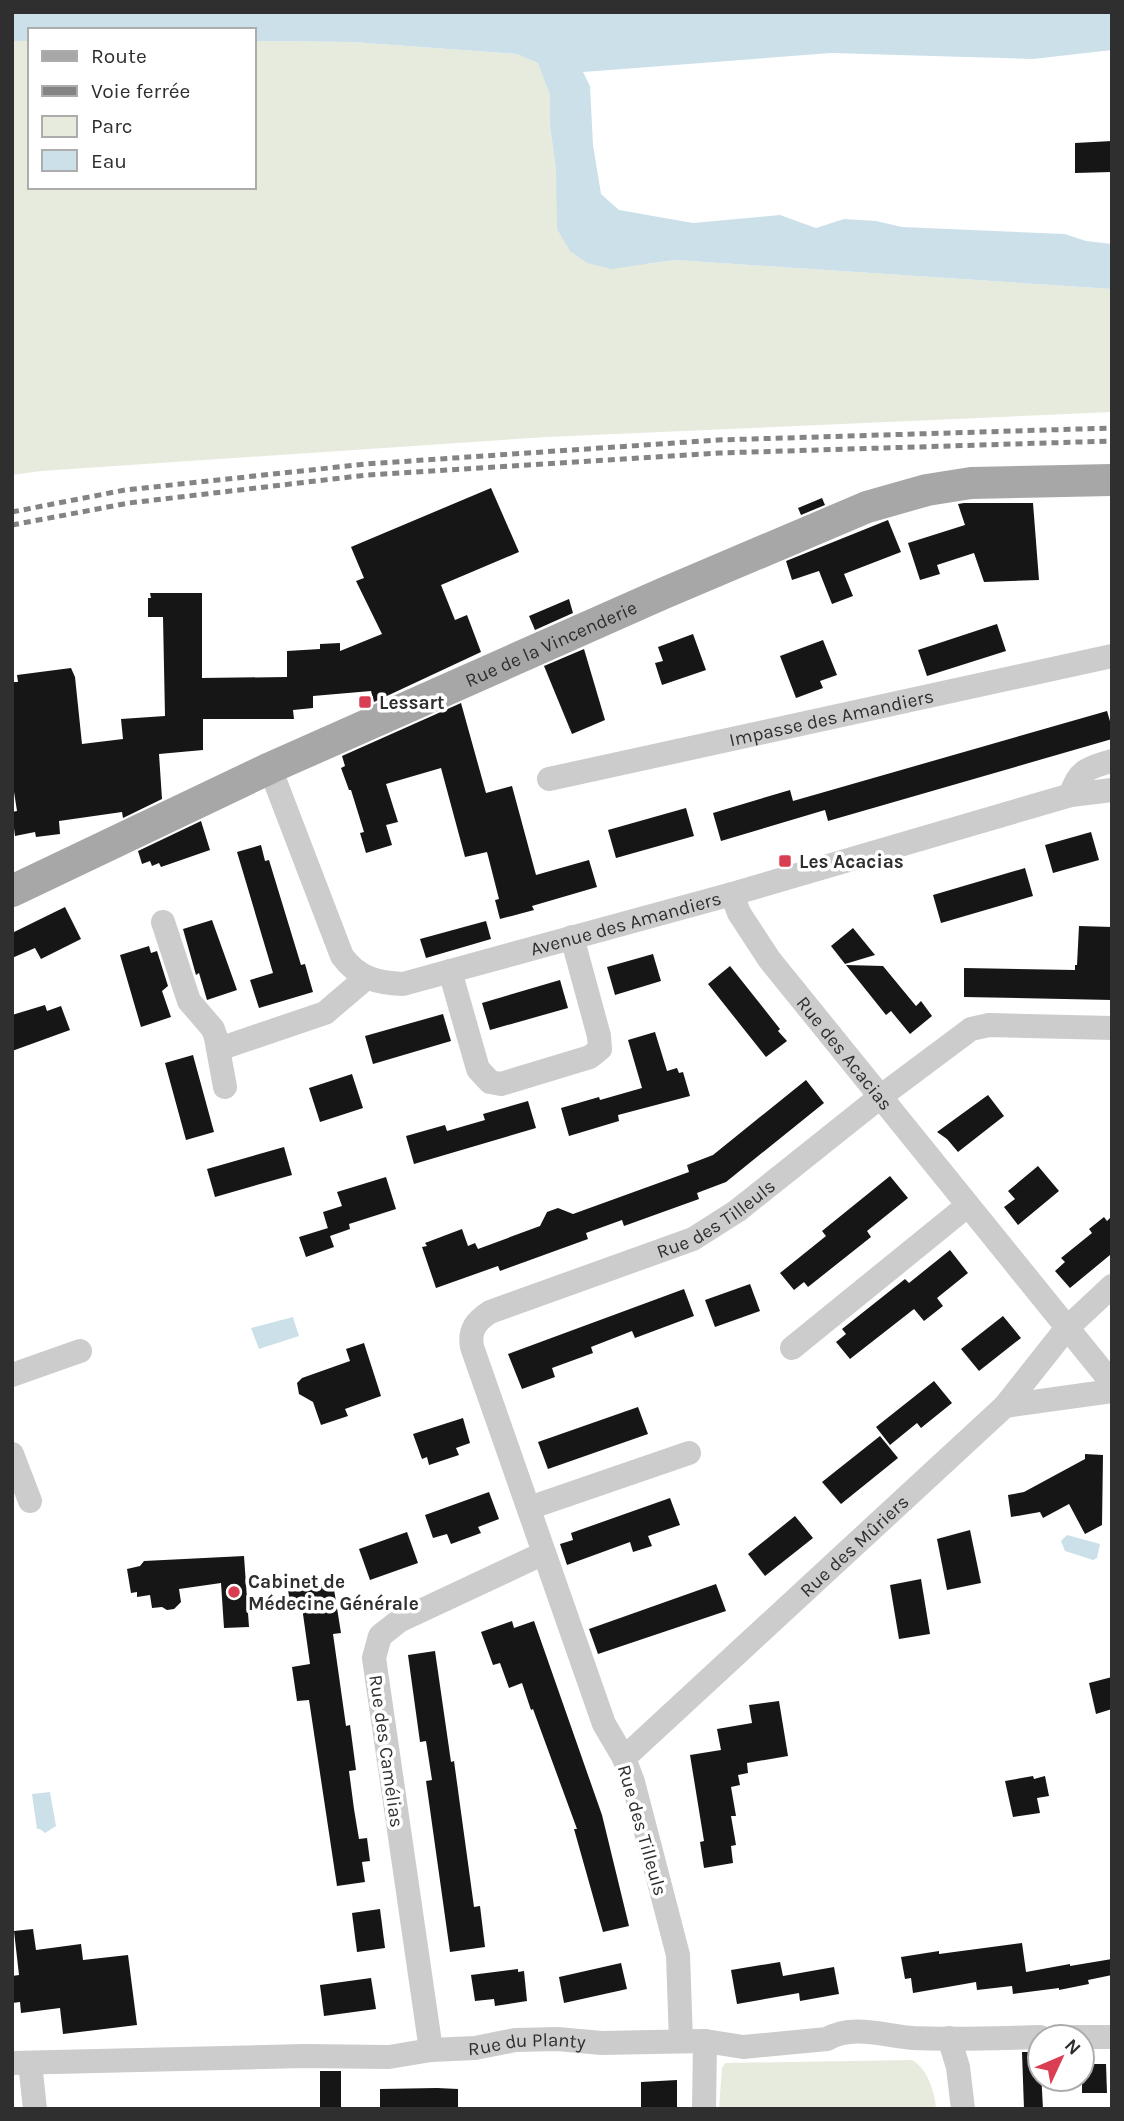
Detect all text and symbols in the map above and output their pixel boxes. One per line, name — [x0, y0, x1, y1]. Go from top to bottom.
legend — [28, 28, 256, 189]
text: Route — [91, 44, 147, 68]
text: Voie ferrée — [91, 79, 190, 103]
text: Parc — [91, 114, 133, 138]
text: Eau — [91, 149, 127, 173]
street label: Rue de la Vincenderie — [462, 597, 640, 692]
street label: Impasse des Amandiers — [727, 685, 936, 751]
place label: Lessart — [379, 692, 445, 714]
marker: Lessart — [357, 694, 373, 710]
place label: Les Acacias — [799, 851, 904, 873]
marker: Les Acacias — [777, 853, 793, 869]
street label: Avenue des Amandiers — [528, 888, 724, 961]
street label: Rue des Acacias — [792, 992, 897, 1115]
street label: Rue des Tilleuls — [654, 1175, 780, 1263]
street label: Rue des Mûriers — [796, 1491, 913, 1602]
place label: Cabinet de Médecine Générale — [248, 1571, 419, 1615]
marker: Cabinet de Médecine Générale — [226, 1584, 242, 1600]
street label: Rue des Camélias — [364, 1673, 408, 1829]
street label: Rue des Tilleuls — [613, 1762, 671, 1898]
north arrow — [1026, 2023, 1096, 2093]
street label: Rue du Planty — [468, 2029, 587, 2060]
text: N — [1060, 2034, 1085, 2059]

